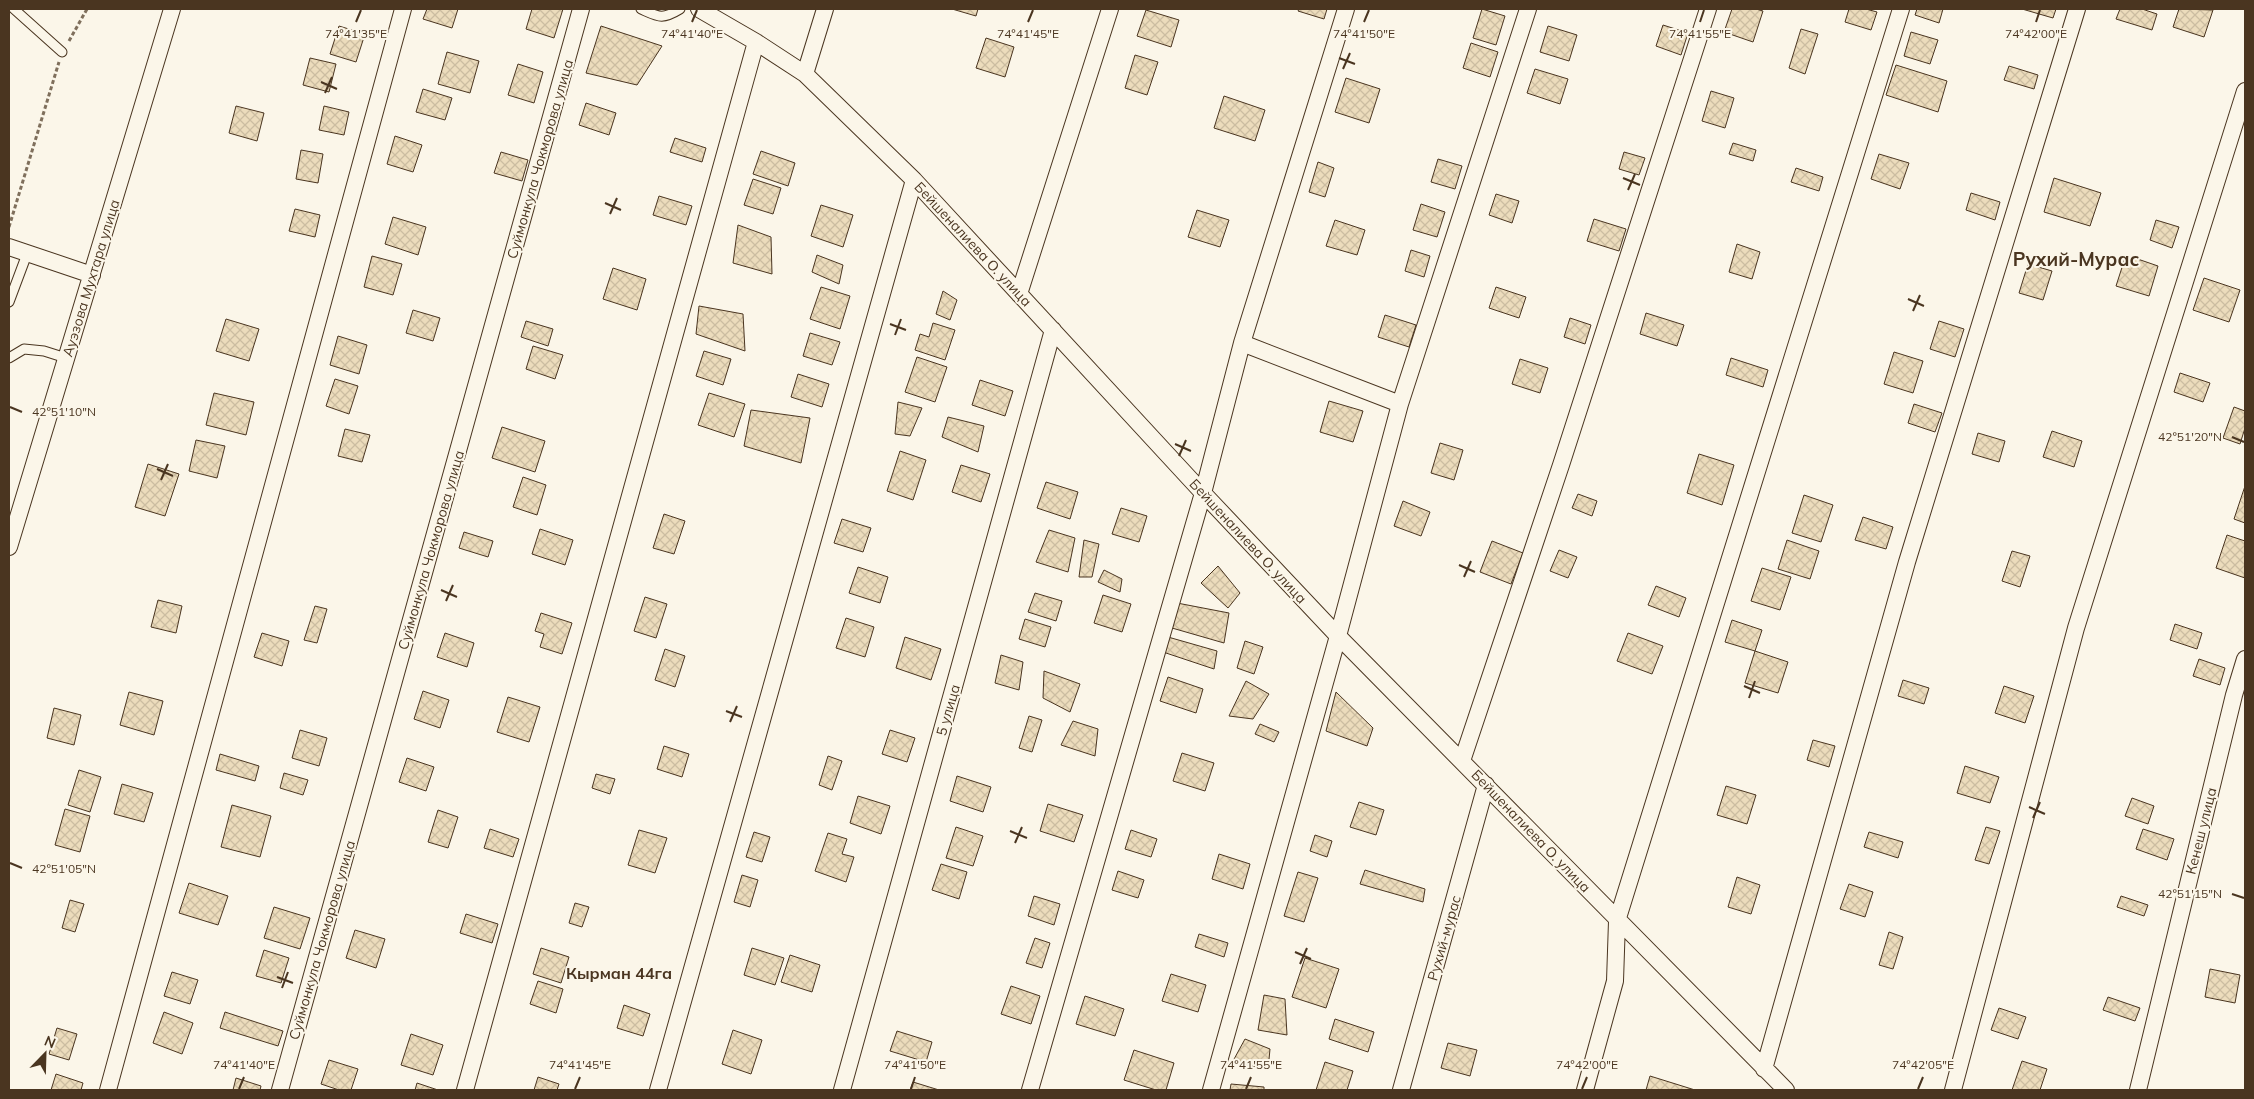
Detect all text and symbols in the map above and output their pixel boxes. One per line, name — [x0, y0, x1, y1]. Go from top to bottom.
text: 74°41'35"E — [325, 26, 387, 41]
text: 74°41'40"E — [661, 26, 723, 41]
text: 74°41'45"E — [997, 26, 1059, 41]
text: 74°41'50"E — [1333, 26, 1395, 41]
text: 74°41'55"E — [1669, 26, 1731, 41]
text: 74°42'00"E — [2005, 26, 2067, 41]
street label: Суймонкула Чокморова улица — [503, 57, 577, 261]
street label: Бейшеналиева О. улица — [910, 178, 1036, 310]
street label: Ауэзова Мухтара улица — [58, 197, 124, 359]
district label: Рухий-Мурас — [2013, 247, 2139, 271]
text: 42°51'10"N — [32, 404, 96, 419]
text: 42°51'20"N — [2158, 429, 2222, 444]
street label: Суймонкула Чокморова улица — [394, 448, 468, 652]
street label: Бейшеналиева О. улица — [1185, 475, 1311, 607]
street label: 5 улица — [932, 682, 964, 738]
street label: Бейшеналиева О. улица — [1468, 766, 1594, 896]
street label: Кенеш улица — [2182, 786, 2220, 876]
street label: Суймонкула Чокморова улица — [285, 838, 359, 1042]
text: 42°51'05"N — [32, 861, 96, 876]
text: 42°51'15"N — [2158, 886, 2222, 901]
street label: Рухий-мурас — [1423, 893, 1465, 983]
district label: Кырман 44га — [566, 963, 672, 983]
north arrow — [20, 1029, 70, 1079]
text: N — [42, 1032, 58, 1052]
text: 74°41'40"E — [213, 1057, 275, 1072]
text: 74°41'45"E — [549, 1057, 611, 1072]
text: 74°41'50"E — [884, 1057, 946, 1072]
text: 74°41'55"E — [1220, 1057, 1282, 1072]
text: 74°42'00"E — [1556, 1057, 1618, 1072]
text: 74°42'05"E — [1892, 1057, 1954, 1072]

